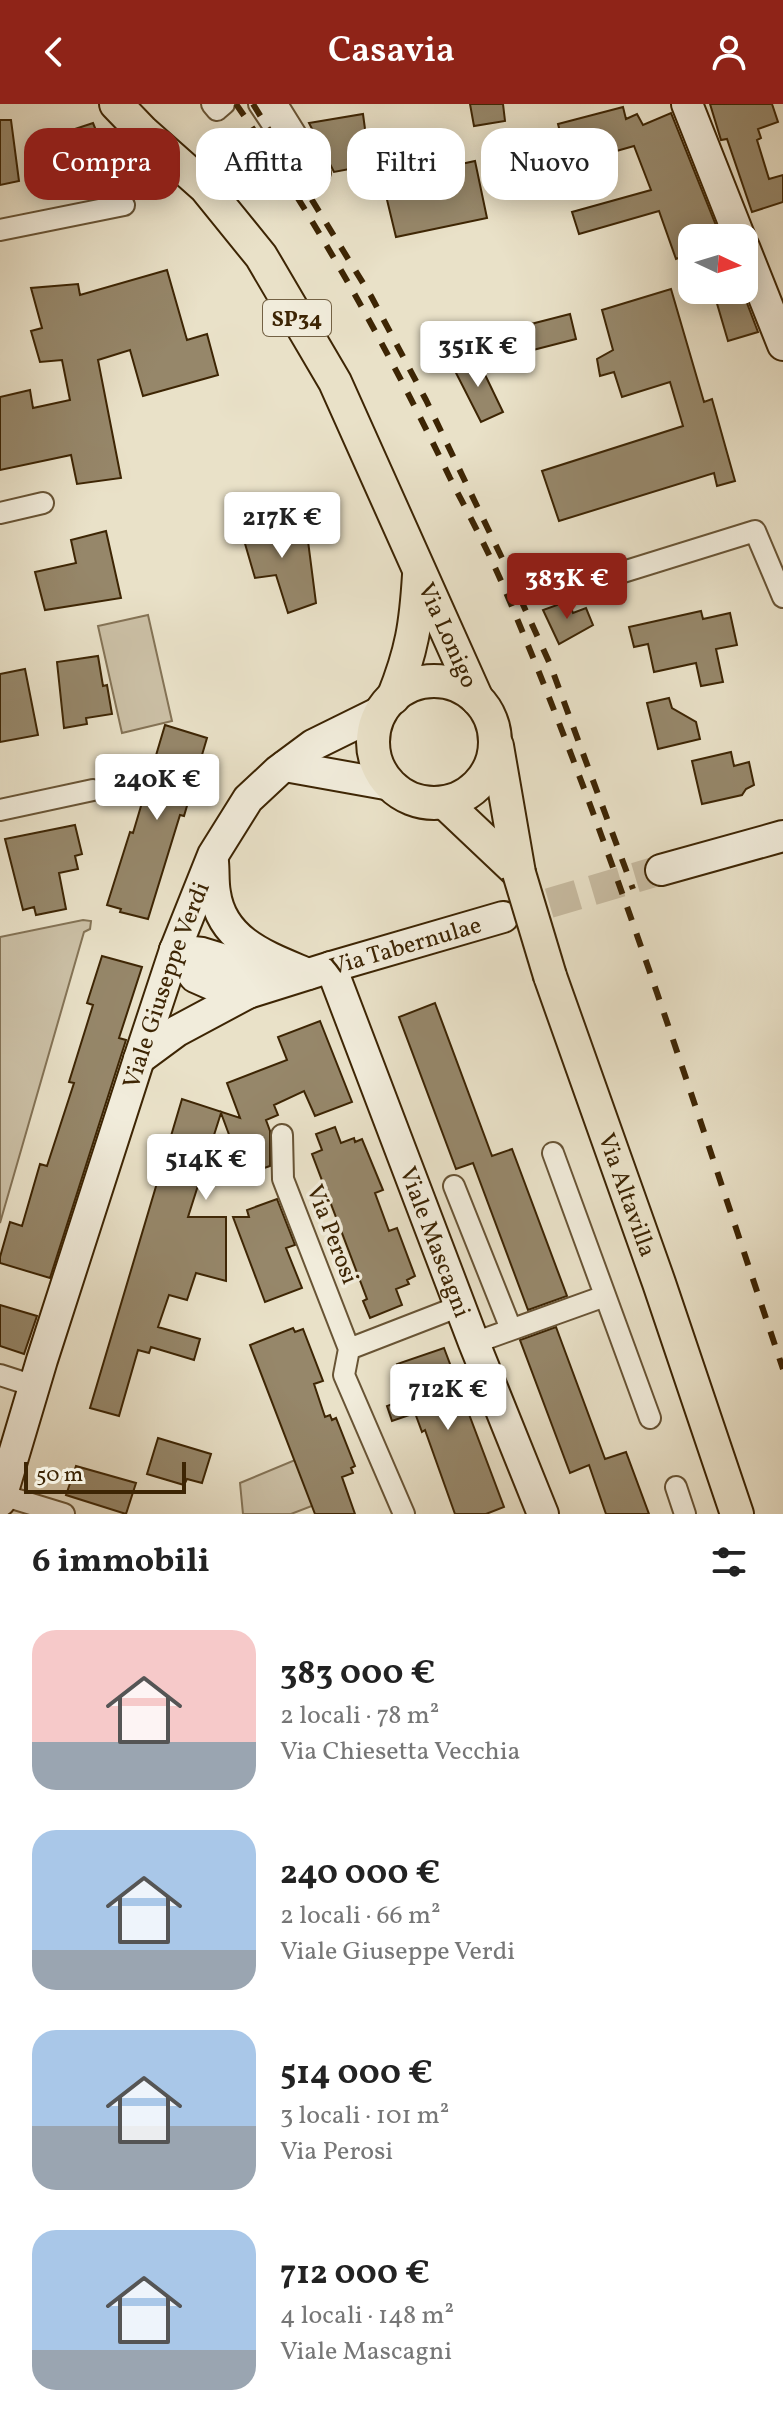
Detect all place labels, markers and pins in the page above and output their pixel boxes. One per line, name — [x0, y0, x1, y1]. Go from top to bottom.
pin: 351K € — [413, 321, 543, 389]
pin: 217K € — [217, 492, 347, 560]
pin: 383K € — [502, 553, 632, 621]
pin: 240K € — [92, 754, 222, 822]
pin: 514K € — [141, 1134, 271, 1202]
pin: 712K € — [383, 1364, 513, 1432]

